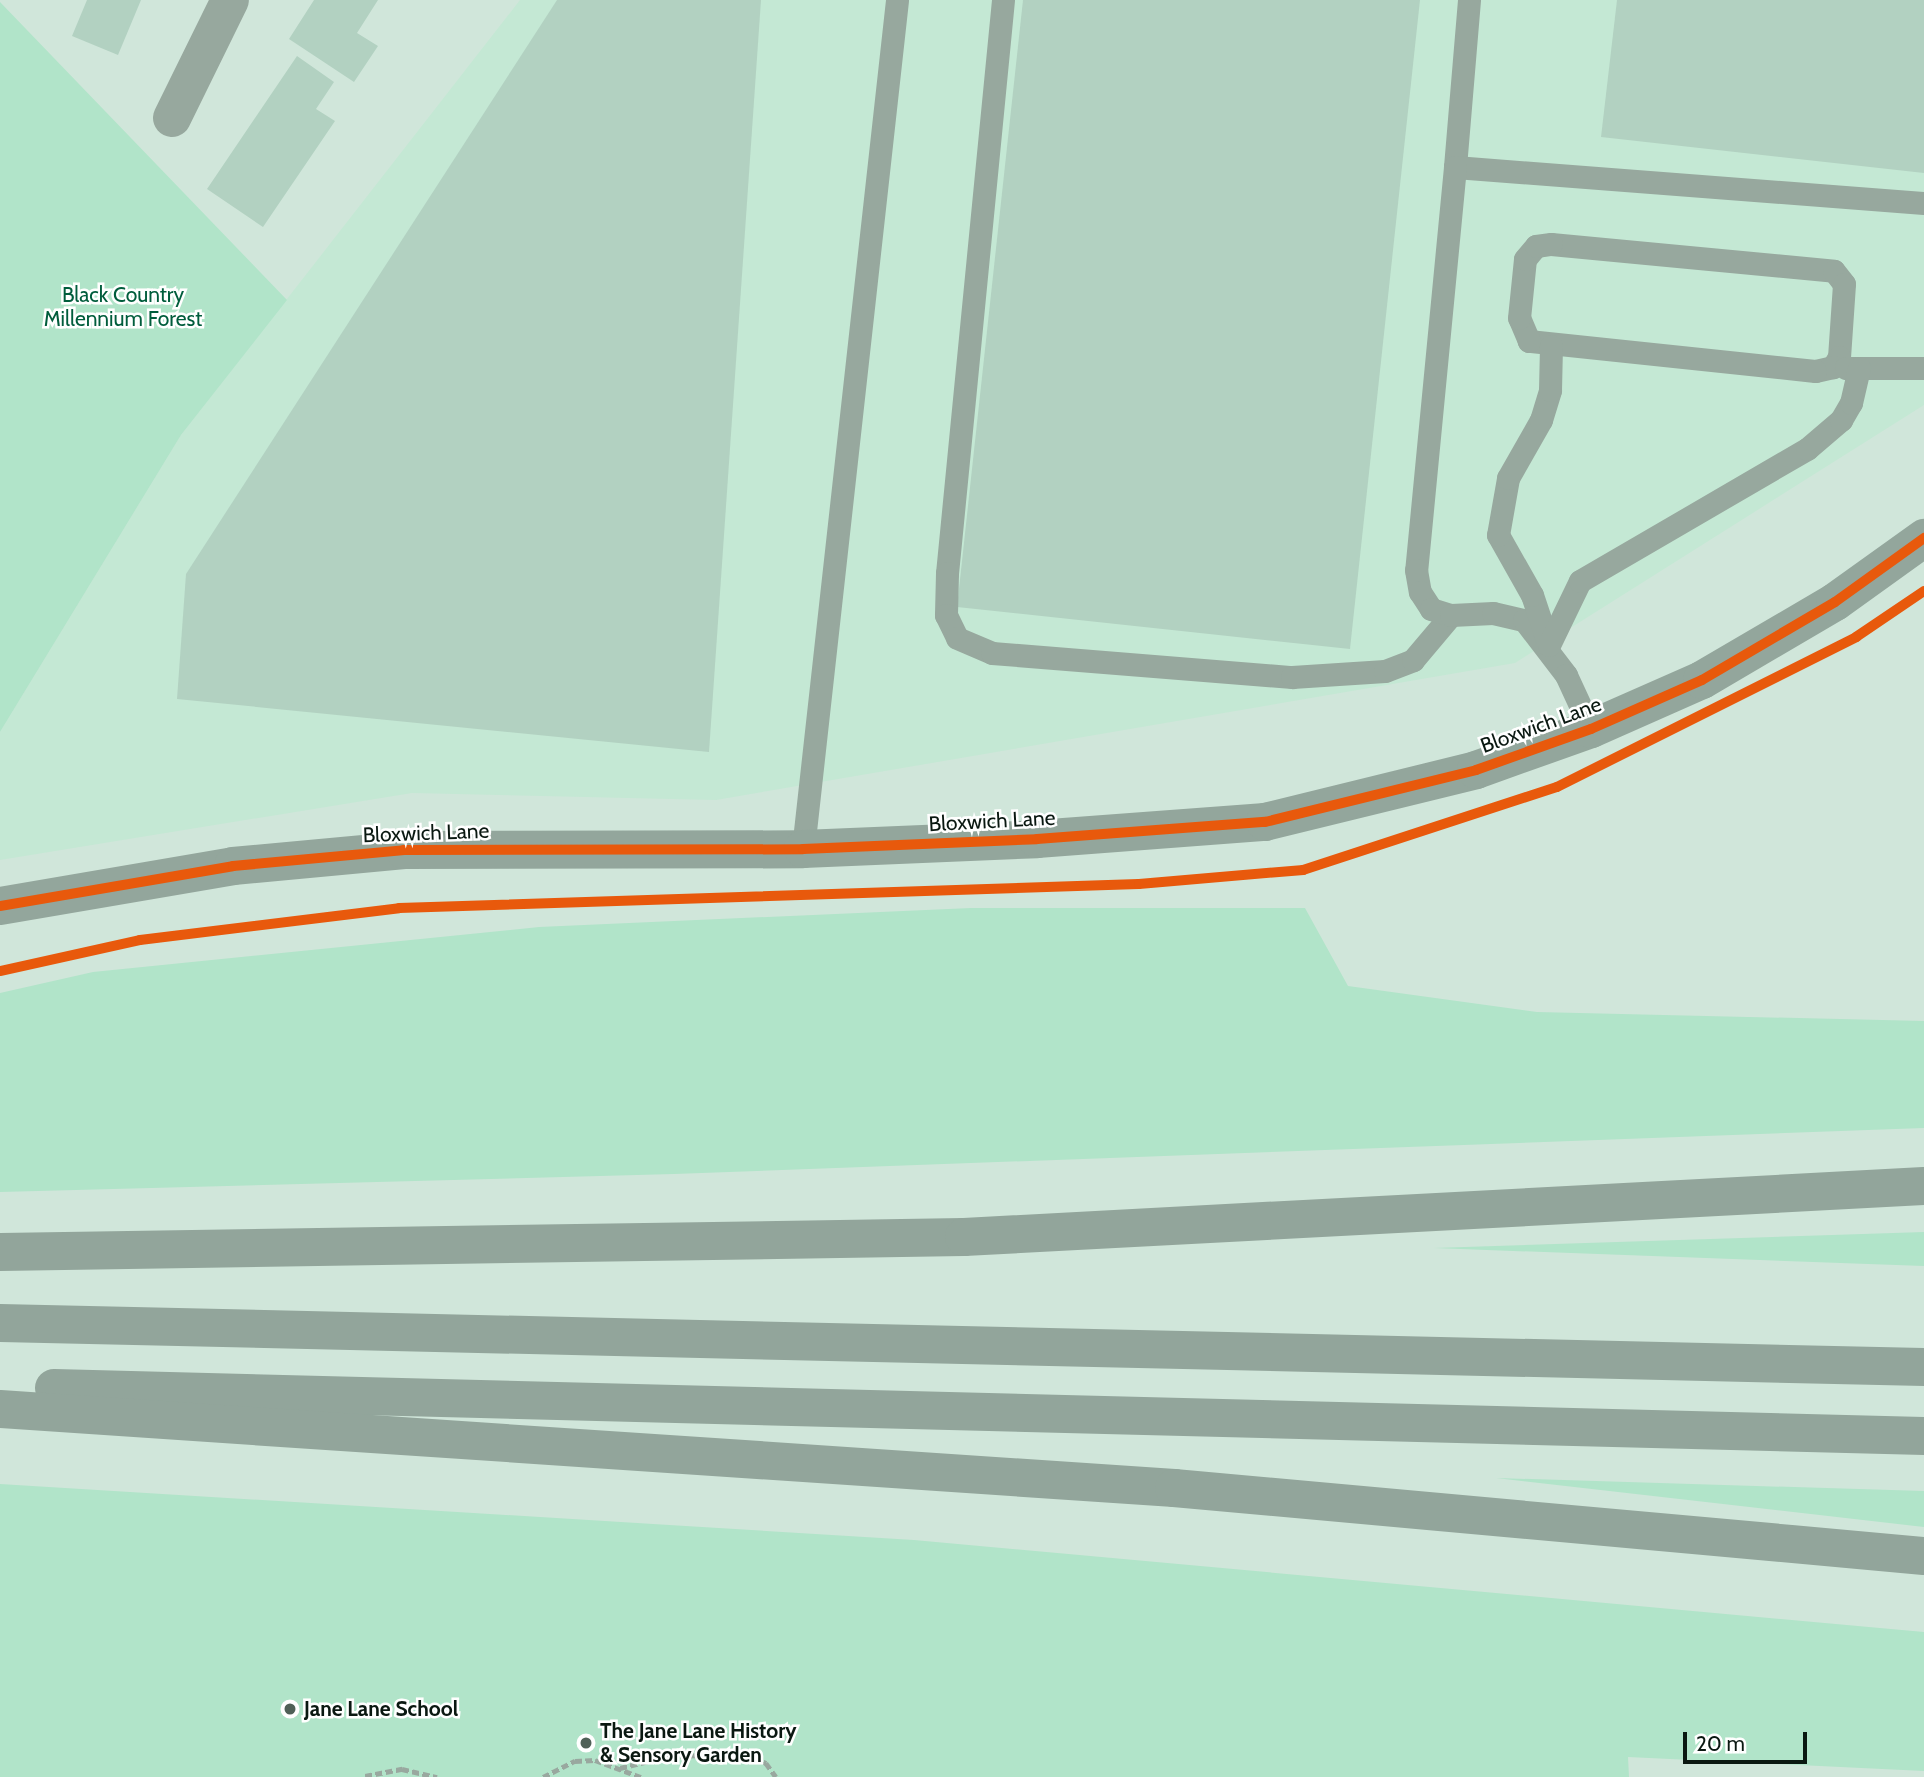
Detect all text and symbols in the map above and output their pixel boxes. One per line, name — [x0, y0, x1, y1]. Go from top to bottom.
park label: Black Country Millennium Forest — [44, 282, 202, 332]
street label: Bloxwich Lane — [1477, 691, 1605, 759]
street label: Bloxwich Lane — [928, 805, 1056, 837]
street label: Bloxwich Lane — [362, 818, 490, 848]
place label: Jane Lane School — [304, 1696, 458, 1722]
marker: Jane Lane School — [282, 1701, 298, 1717]
place label: The Jane Lane History & Sensory Garden — [600, 1718, 796, 1768]
scale bar — [1686, 1718, 1810, 1762]
text: 20 m — [1696, 1731, 1745, 1756]
marker: The Jane Lane History & Sensory Garden — [578, 1735, 594, 1751]

